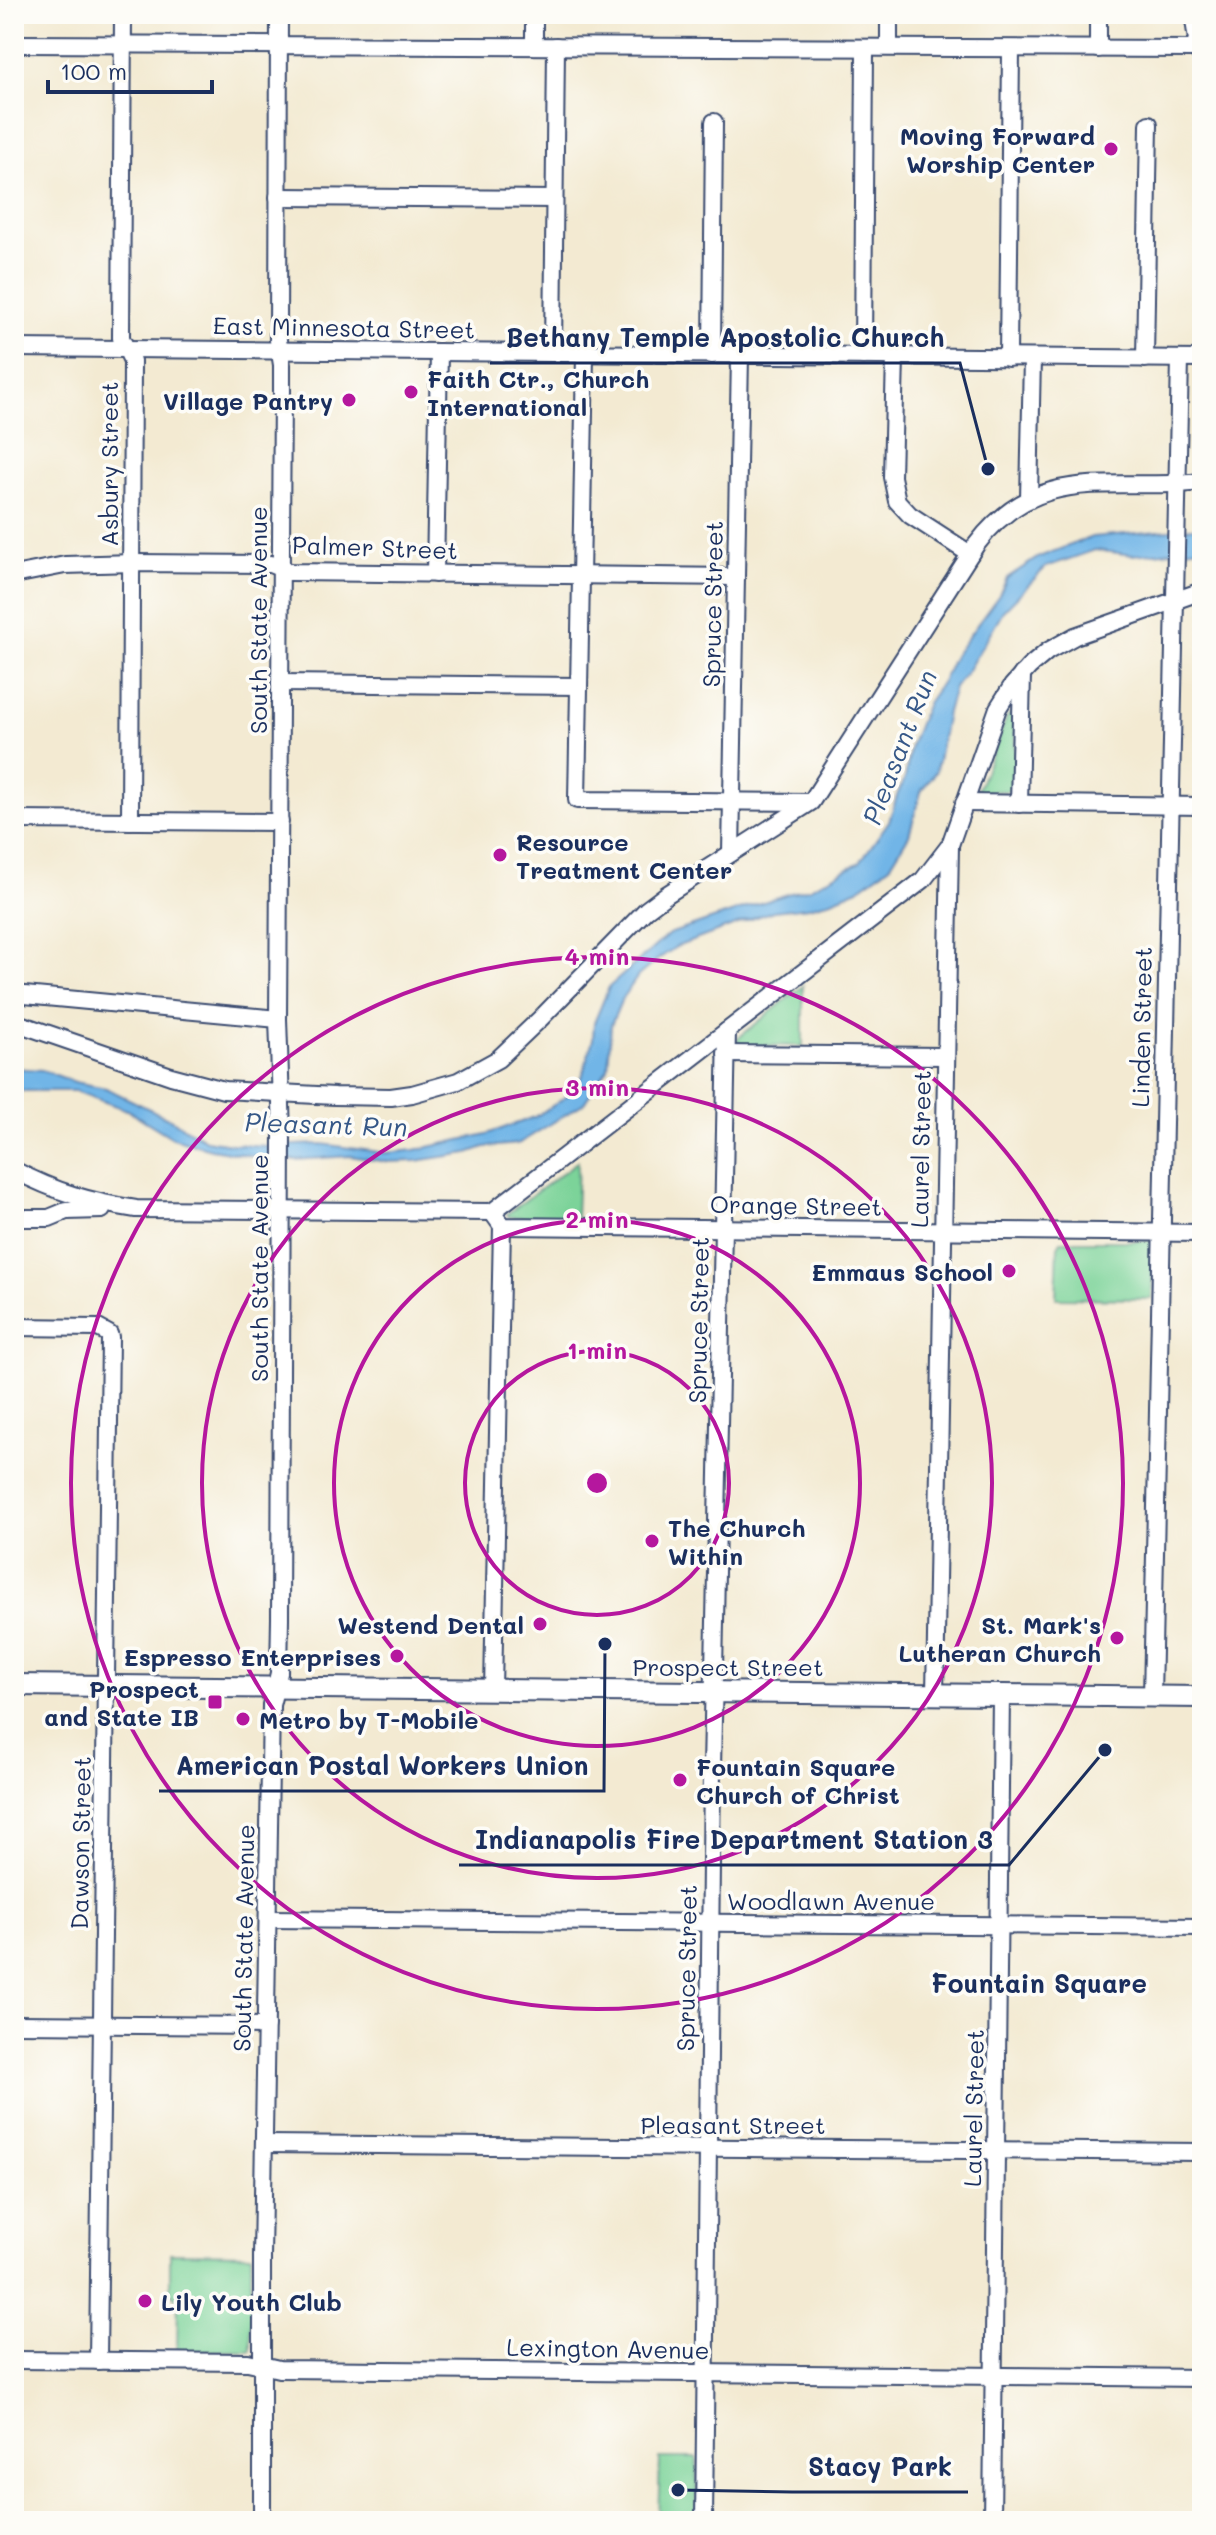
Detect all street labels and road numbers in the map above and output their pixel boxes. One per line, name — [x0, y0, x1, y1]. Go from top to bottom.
street label: East Minnesota Street — [213, 309, 475, 345]
street label: Asbury Street — [93, 381, 124, 547]
street label: South State Avenue — [242, 506, 273, 734]
street label: Spruce Street — [695, 520, 729, 688]
street label: Palmer Street — [292, 529, 458, 565]
street label: Linden Street — [1124, 946, 1158, 1108]
street label: Laurel Street — [903, 1070, 937, 1228]
street label: South State Avenue — [243, 1154, 274, 1382]
street label: Orange Street — [710, 1188, 882, 1222]
street label: Spruce Street — [681, 1236, 715, 1404]
street label: Prospect Street — [632, 1651, 824, 1682]
street label: Dawson Street — [63, 1756, 97, 1930]
street label: South State Avenue — [226, 1824, 260, 2052]
street label: Spruce Street — [669, 1884, 703, 2052]
street label: Woodlawn Avenue — [727, 1885, 935, 1916]
street label: Laurel Street — [956, 2029, 990, 2187]
street label: Pleasant Street — [640, 2109, 826, 2140]
street label: Lexington Avenue — [506, 2331, 710, 2365]

